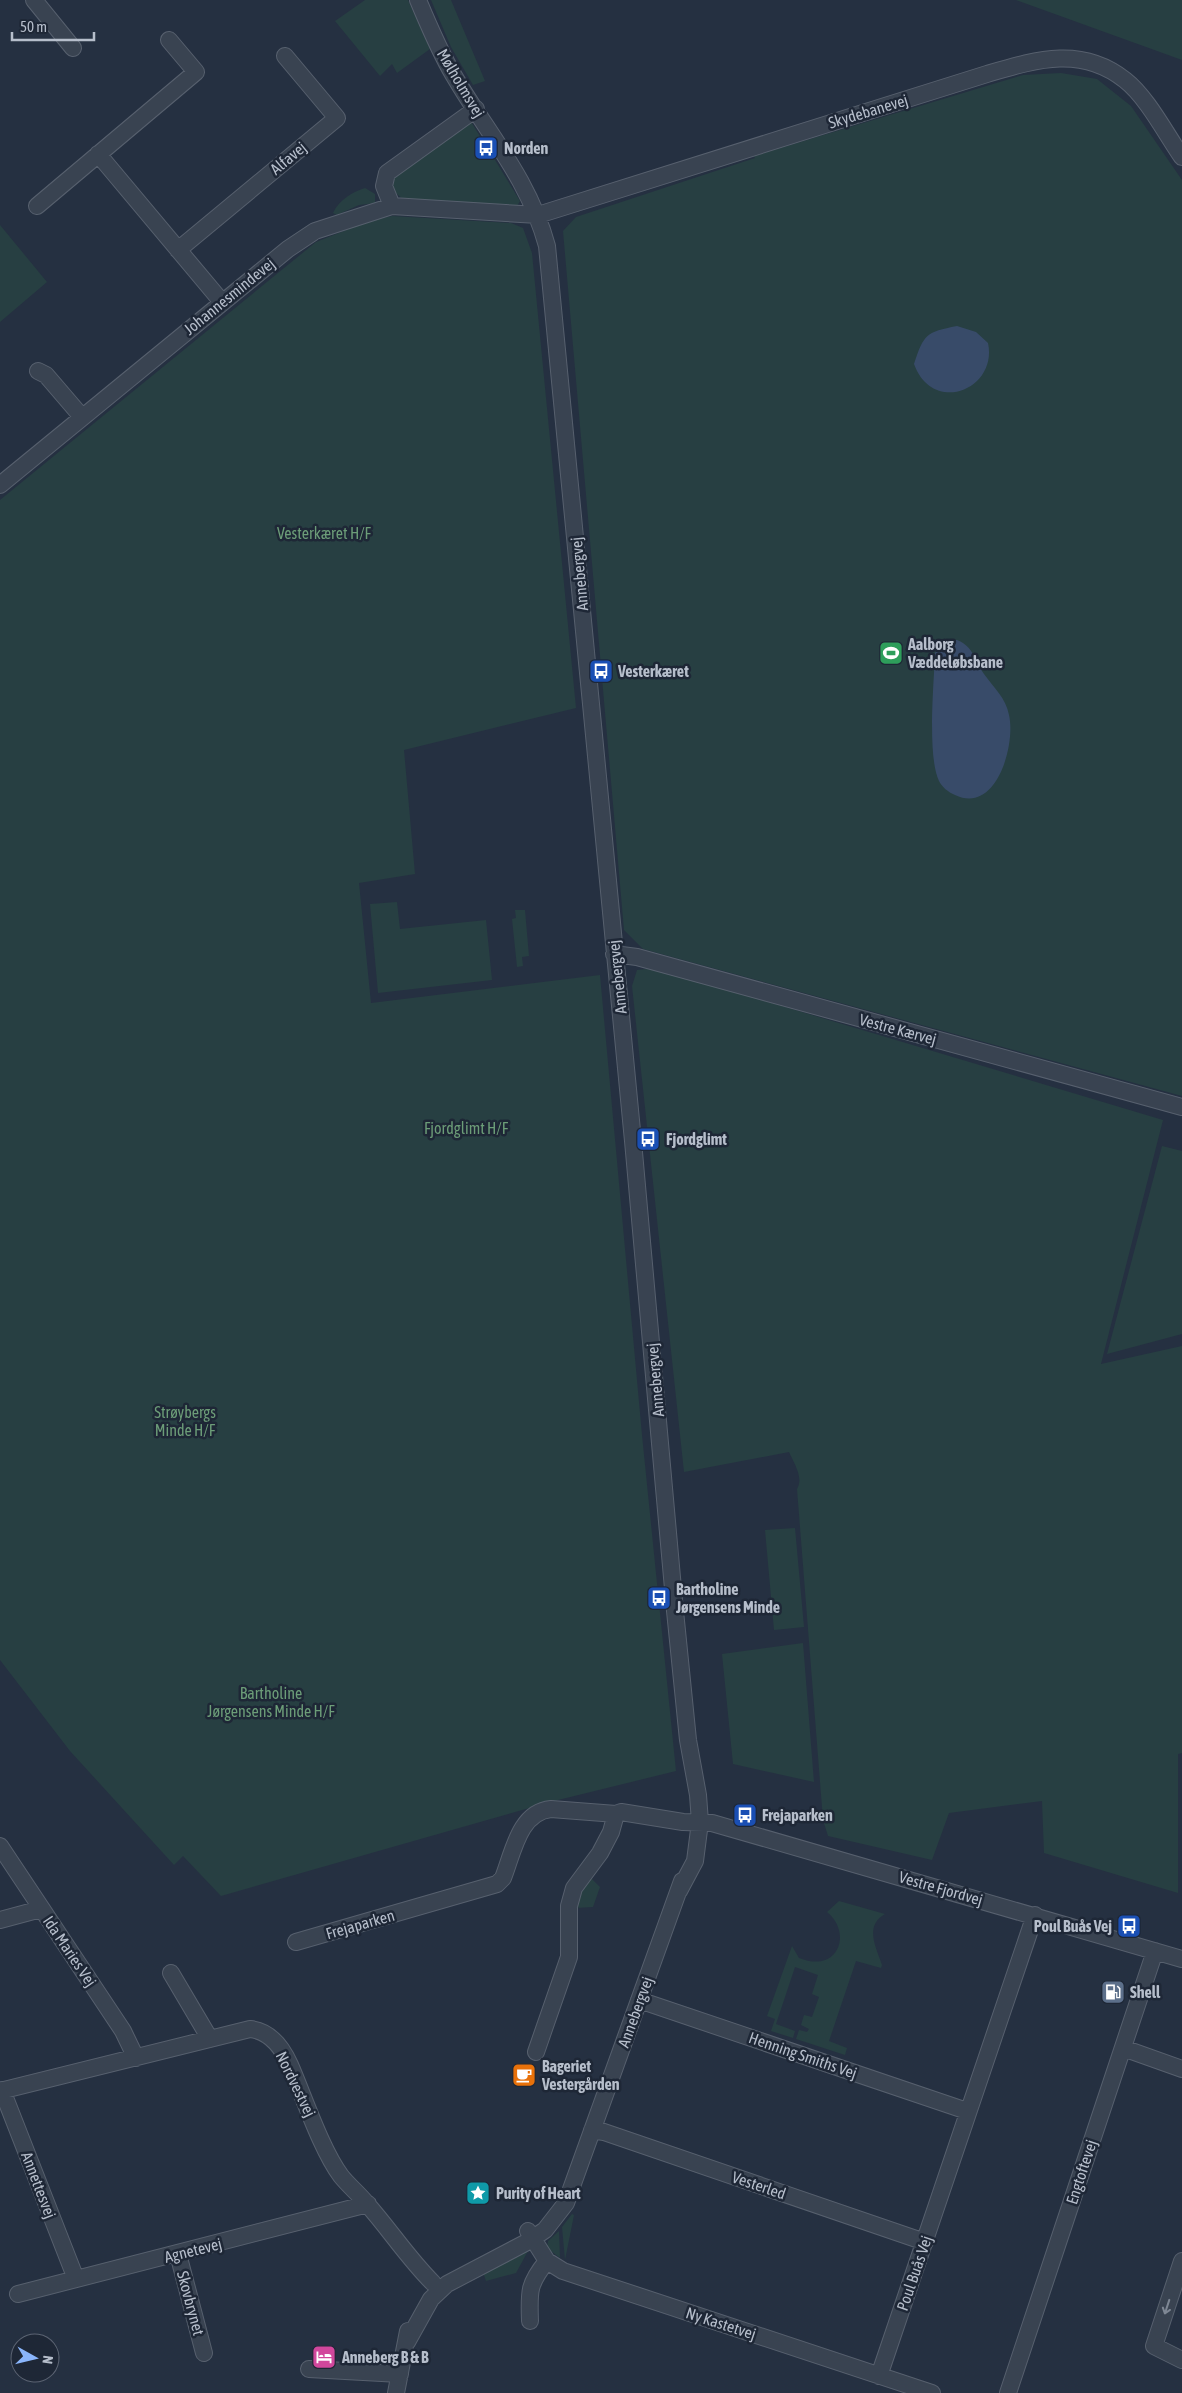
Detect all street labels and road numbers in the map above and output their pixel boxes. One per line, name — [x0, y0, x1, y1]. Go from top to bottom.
street label: Mølholmsvej — [433, 46, 488, 121]
street label: Skydebanevej — [826, 90, 910, 133]
street label: Alfavej — [266, 138, 310, 179]
street label: Johannesmindevej — [180, 254, 279, 339]
street label: Annebergvej — [567, 536, 592, 612]
street label: Annebergvej — [604, 939, 631, 1015]
street label: Vestre Kærvej — [857, 1010, 939, 1049]
street label: Annebergvej — [643, 1342, 668, 1418]
street label: Vestre Fjordvej — [897, 1867, 985, 1910]
street label: Frejaparken — [324, 1906, 397, 1943]
street label: Ida Maries Vej — [39, 1912, 100, 1990]
street label: Annebergvej — [614, 1974, 657, 2050]
street label: Henning Smiths Vej — [746, 2028, 859, 2083]
street label: Nordvestvej — [272, 2048, 320, 2120]
street label: Engtoftevej — [1062, 2137, 1101, 2207]
street label: Annettesvej — [17, 2149, 60, 2221]
street label: Vesterled — [730, 2167, 788, 2203]
street label: Poul Buås Vej — [893, 2233, 936, 2313]
street label: Agnetevej — [162, 2234, 224, 2267]
street label: Skovbrynet — [173, 2269, 208, 2338]
street label: Ny Kastetvej — [683, 2303, 758, 2344]

